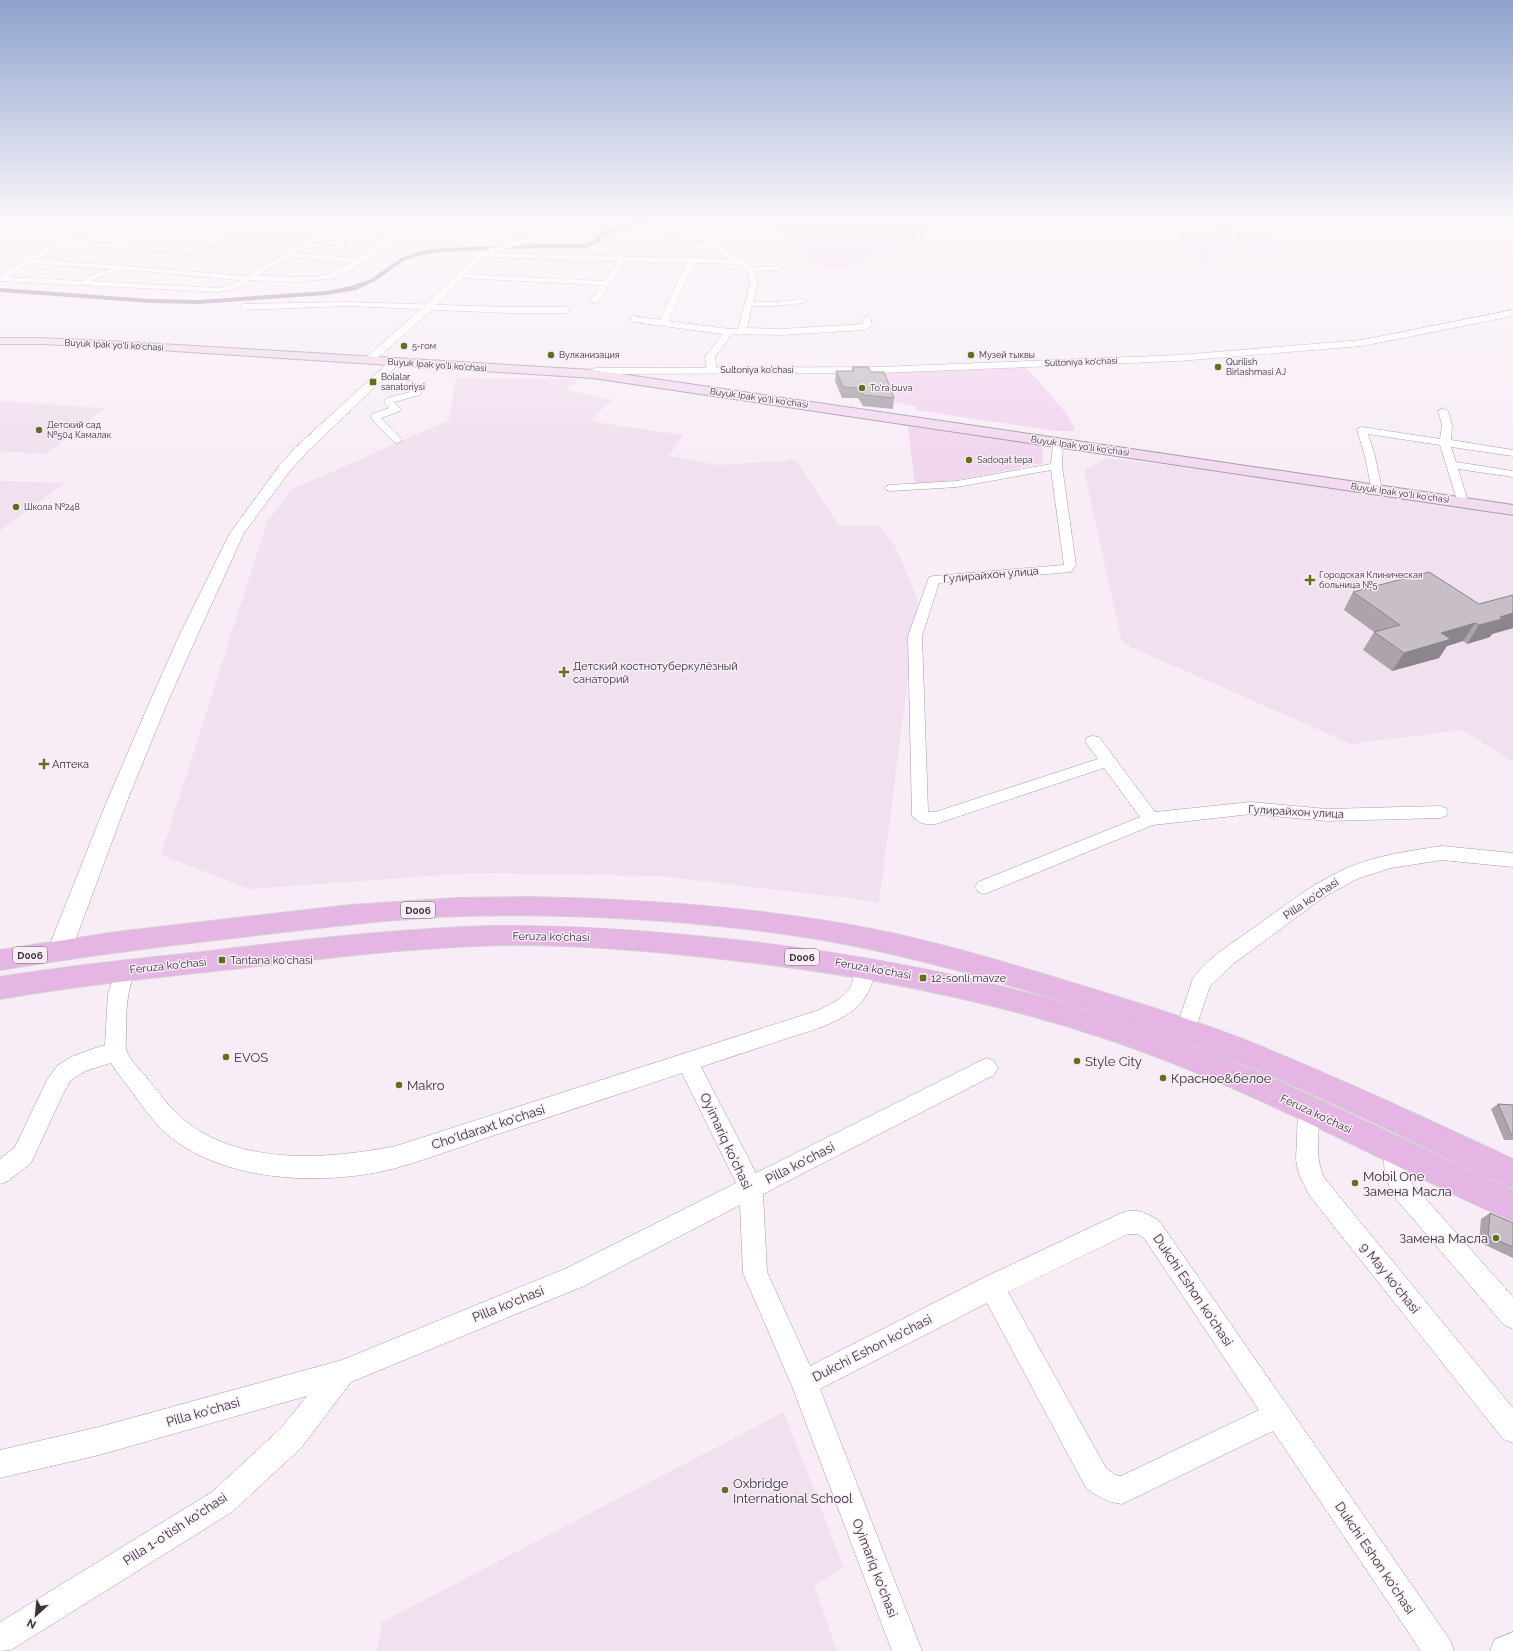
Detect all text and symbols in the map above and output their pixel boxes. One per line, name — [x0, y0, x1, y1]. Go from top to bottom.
street label: Buyuk Ipak yo'li ko'chasi — [64, 337, 164, 353]
marker: 5-гом — [399, 341, 409, 351]
place label: 5-гом — [412, 341, 436, 351]
marker: Вулканизация — [546, 350, 556, 360]
place label: Вулканизация — [559, 350, 619, 360]
marker: Музей тыквы — [966, 350, 976, 360]
place label: Музей тыквы — [979, 350, 1035, 360]
street label: Sultoniya ko'chasi — [1044, 356, 1118, 368]
street label: Buyuk Ipak yo'li ko'chasi — [387, 357, 487, 373]
place label: Qurilish Birlashmasi AJ — [1226, 357, 1286, 377]
marker: Qurilish Birlashmasi AJ — [1213, 362, 1223, 372]
street label: Sultoniya ko'chasi — [720, 365, 794, 375]
place label: Bolalar sanatoriysi — [381, 372, 425, 392]
marker: Bolalar sanatoriysi — [368, 377, 378, 387]
marker: To‘ra buva — [857, 383, 867, 393]
place label: To‘ra buva — [870, 383, 912, 393]
street label: Buyuk Ipak yo'li ko'chasi — [709, 386, 809, 410]
place label: Детский сад №504 Камалак — [47, 420, 112, 440]
marker: Детский сад №504 Камалак — [34, 425, 44, 435]
street label: Buyuk Ipak yo'li ko'chasi — [1030, 434, 1130, 458]
marker: Sadoqat tepa — [964, 455, 974, 465]
place label: Sadoqat tepa — [977, 455, 1033, 465]
street label: Buyuk Ipak yo'li ko'chasi — [1350, 481, 1450, 505]
marker: Школа №248 — [11, 502, 21, 512]
place label: Школа №248 — [24, 502, 80, 512]
street label: Гулирайхон улица — [943, 564, 1039, 586]
place label: Городская Клиническая больница №5 — [1319, 570, 1422, 590]
marker: Городская Клиническая больница №5 — [1304, 574, 1316, 586]
place label: Детский костнотуберкулёзный санаторий — [573, 660, 738, 686]
marker: Детский костнотуберкулёзный санаторий — [558, 666, 570, 678]
place label: Аптека — [52, 758, 89, 771]
marker: Аптека — [39, 759, 49, 769]
street label: Гулирайхон улица — [1248, 803, 1344, 821]
street label: Pilla ko'chasi — [1281, 876, 1341, 922]
road number: D006 — [401, 902, 435, 918]
street label: Feruza ko'chasi — [512, 930, 590, 944]
road number: D006 — [13, 947, 47, 963]
road number: D006 — [785, 949, 819, 965]
place label: Tantana ko'chasi — [230, 954, 313, 967]
marker: Tantana ko'chasi — [217, 955, 227, 965]
street label: Feruza ko'chasi — [129, 956, 207, 976]
street label: Feruza ko'chasi — [834, 956, 912, 982]
place label: 12-sonli mavze — [931, 972, 1007, 985]
marker: 12-sonli mavze — [918, 973, 928, 983]
place label: EVOS — [234, 1050, 268, 1065]
marker: EVOS — [221, 1052, 231, 1062]
place label: Style City — [1085, 1054, 1142, 1069]
marker: Style City — [1072, 1056, 1082, 1066]
place label: Красное&белое — [1171, 1071, 1272, 1086]
marker: Красное&белое — [1158, 1073, 1168, 1083]
place label: Makro — [407, 1078, 445, 1093]
marker: Makro — [394, 1080, 404, 1090]
street label: Oyimariq ko'chasi — [697, 1090, 755, 1192]
street label: Feruza ko'chasi — [1278, 1092, 1354, 1136]
street label: Cho'ldaraxt ko'chasi — [429, 1102, 547, 1152]
street label: Pilla ko‘chasi — [763, 1139, 837, 1187]
place label: Mobil One Замена Масла — [1363, 1169, 1452, 1199]
marker: Mobil One Замена Масла — [1350, 1178, 1360, 1188]
street label: Dukchi Eshon ko'chasi — [1150, 1231, 1236, 1349]
place label: Замена Масла — [1399, 1231, 1488, 1246]
marker: Замена Масла — [1491, 1233, 1501, 1243]
street label: 9 May ko'chasi — [1357, 1240, 1423, 1316]
street label: Pilla ko‘chasi — [470, 1283, 546, 1325]
street label: Dukchi Eshon ko'chasi — [810, 1311, 934, 1385]
street label: Pilla ko‘chasi — [165, 1394, 241, 1430]
place label: Oxbridge International School — [733, 1476, 853, 1506]
marker: Oxbridge International School — [720, 1485, 730, 1495]
street label: Pilla 1-o'tish ko'chasi — [120, 1490, 230, 1568]
street label: Dukchi Eshon ko'chasi — [1332, 1499, 1418, 1617]
street label: Oyimariq ko'chasi — [849, 1517, 901, 1619]
north arrow — [16, 1595, 56, 1635]
text: N — [25, 1616, 38, 1631]

